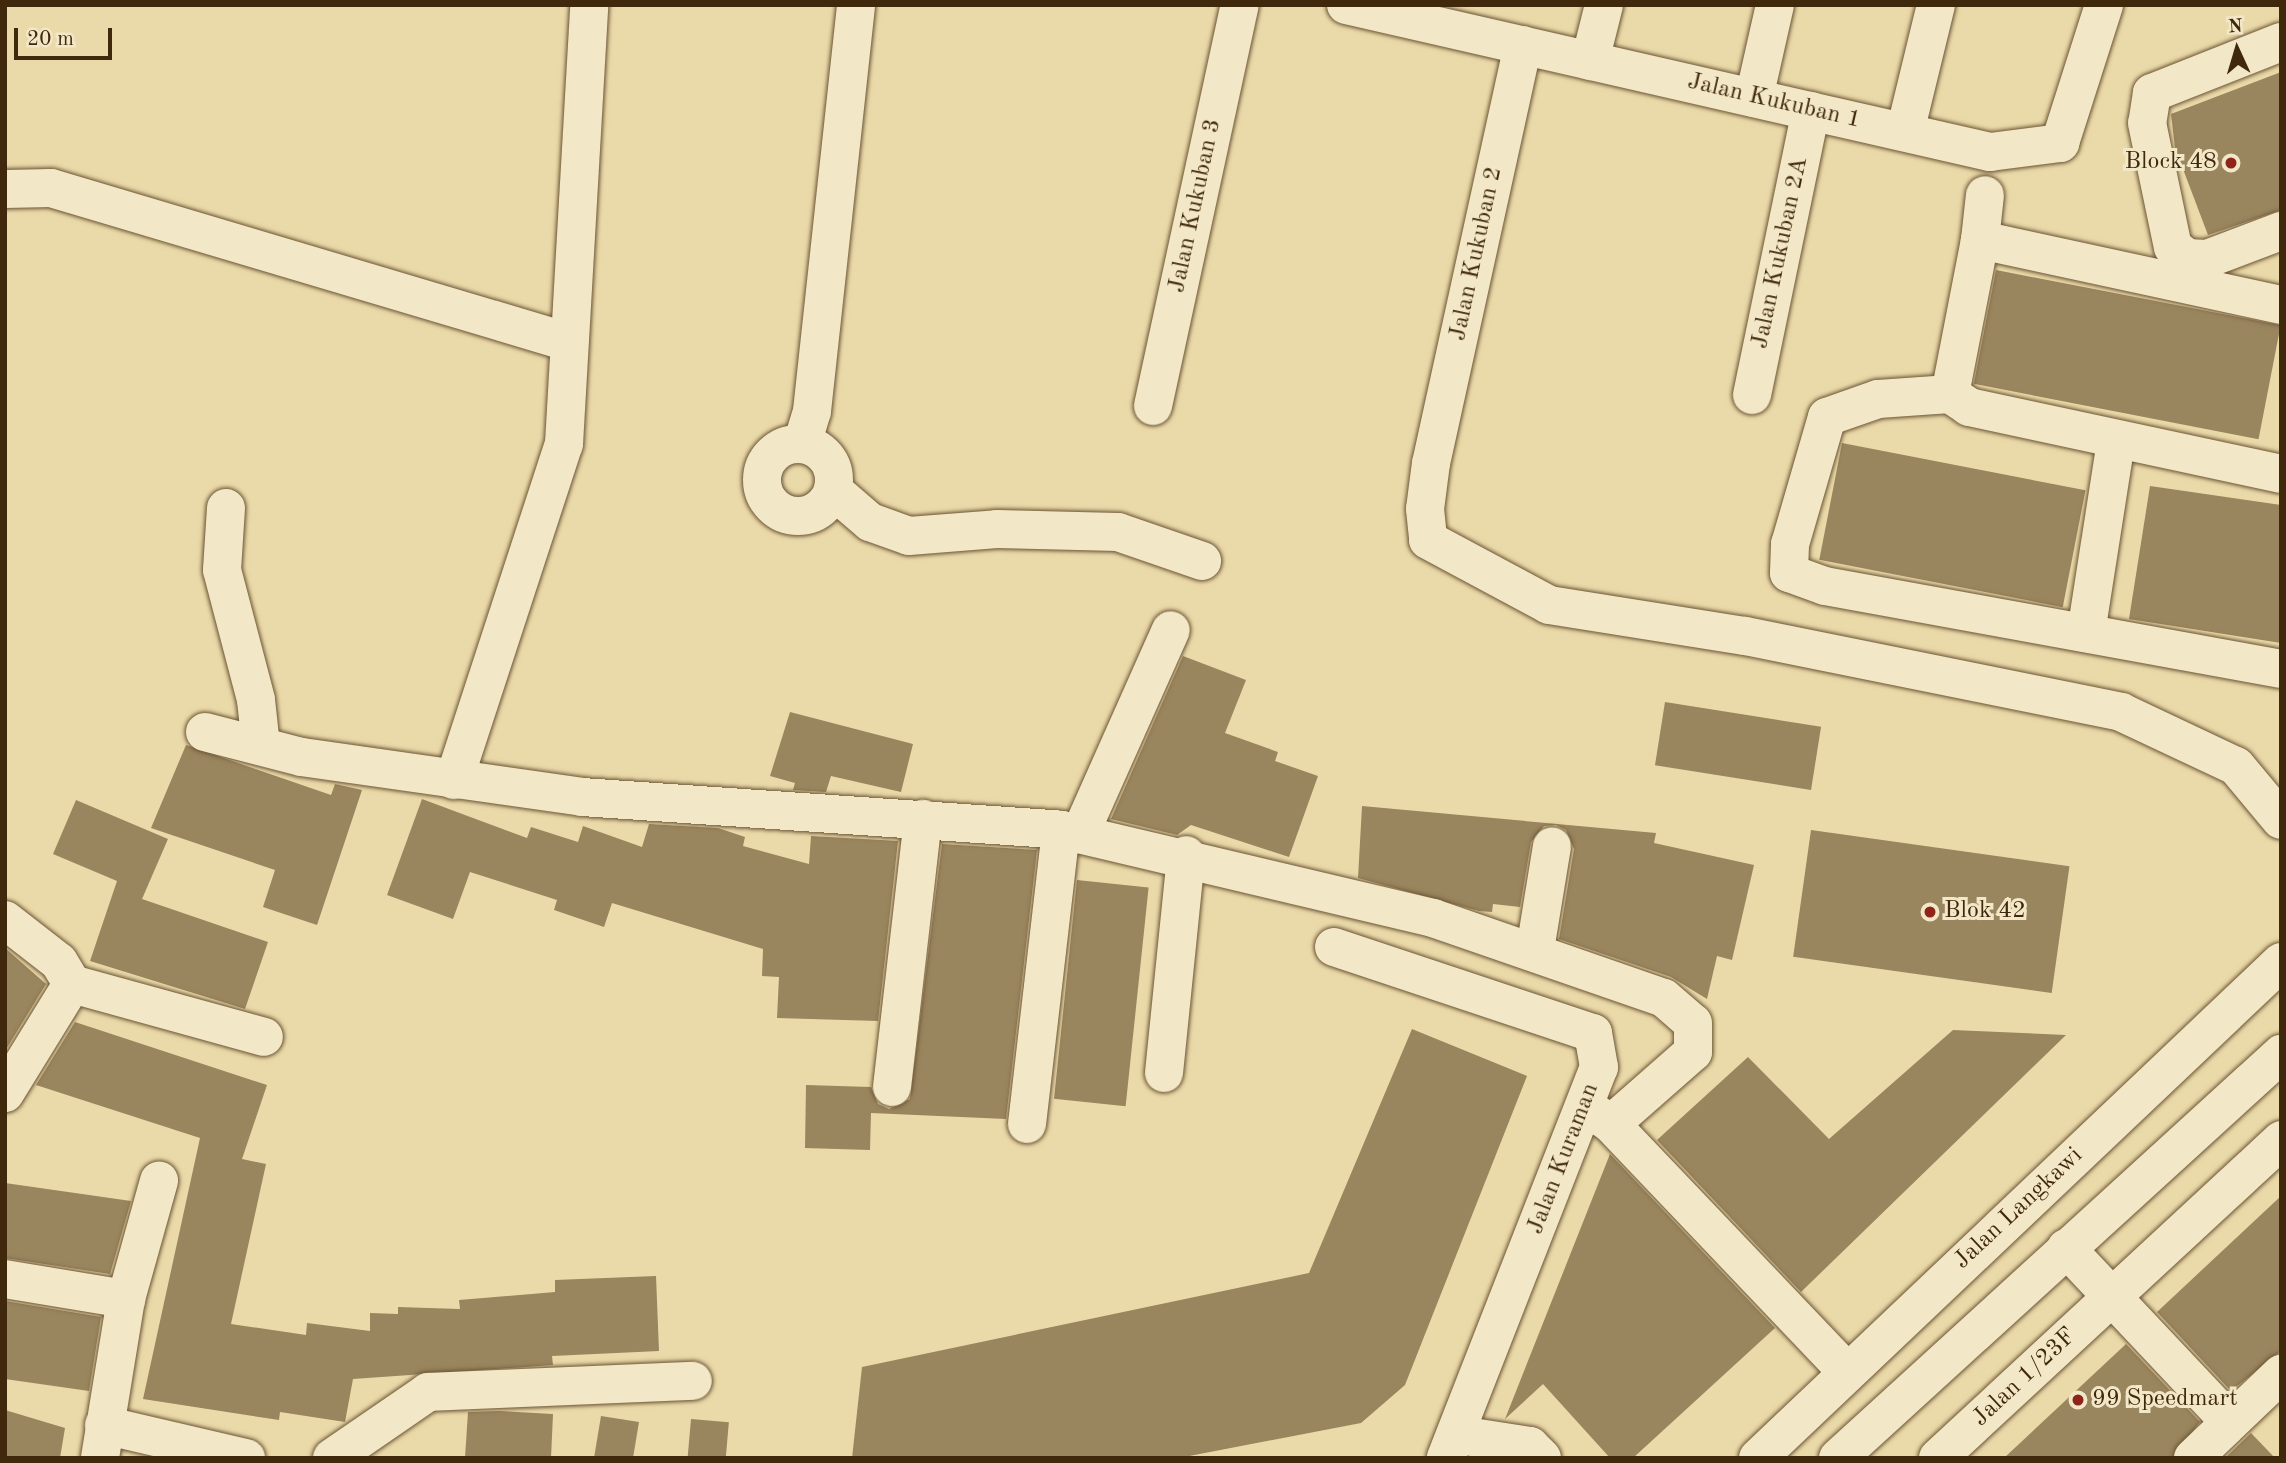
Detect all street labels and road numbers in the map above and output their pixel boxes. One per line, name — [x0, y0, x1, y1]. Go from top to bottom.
street label: Jalan Kukuban 1 — [1685, 68, 1863, 136]
street label: Jalan Kukuban 3 — [1164, 117, 1228, 295]
street label: Jalan Kukuban 2A — [1747, 155, 1815, 351]
street label: Jalan Kukuban 2 — [1445, 165, 1509, 343]
street label: Jalan Kuraman — [1522, 1079, 1606, 1239]
street label: Jalan Langkawi — [1949, 1142, 2089, 1276]
street label: Jalan 1/23F — [1967, 1323, 2083, 1433]

